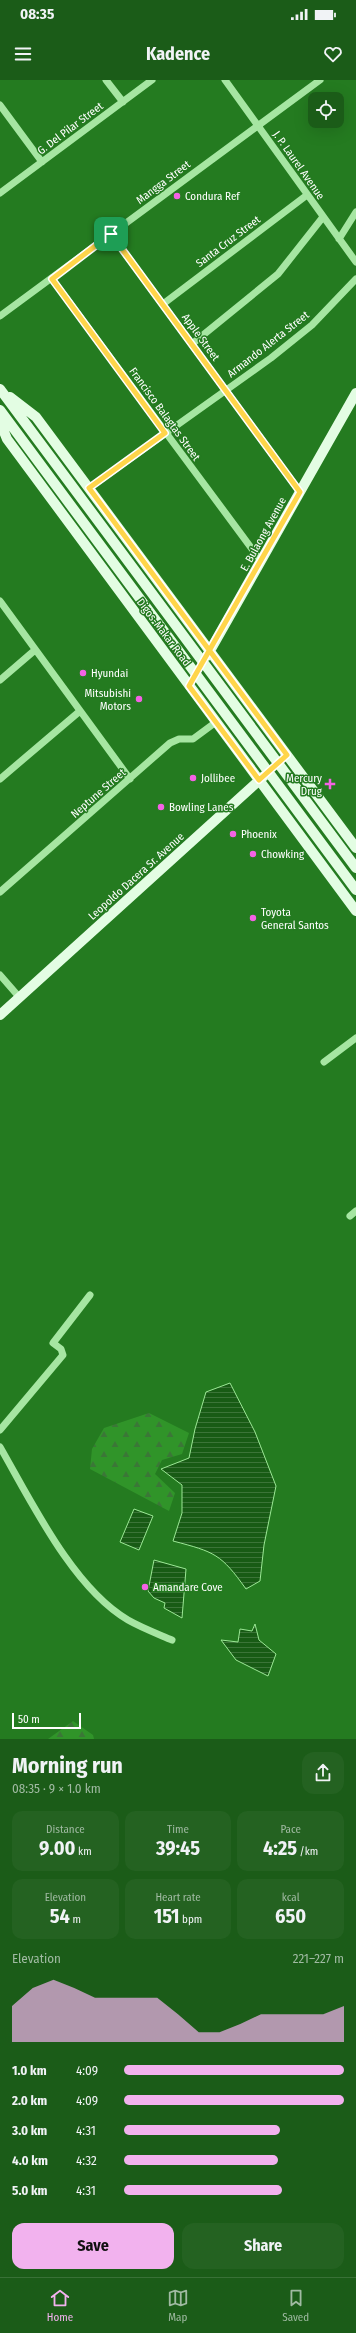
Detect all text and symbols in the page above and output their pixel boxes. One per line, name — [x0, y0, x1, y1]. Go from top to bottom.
text: 08:35 — [20, 5, 54, 23]
icon: menu — [12, 43, 34, 65]
text: Kadence — [146, 43, 210, 65]
icon: heart — [322, 43, 344, 65]
map controls — [308, 92, 344, 128]
button: locate — [308, 92, 344, 128]
street label: G. Del Pilar Street — [35, 99, 106, 157]
street label: J. P. Laurel Avenue — [270, 128, 327, 202]
street label: Mangga Street — [134, 158, 193, 207]
place label: Condura Ref — [185, 190, 240, 203]
marker: Condura Ref — [172, 191, 182, 201]
street label: Santa Cruz Street — [194, 213, 263, 270]
pin — [94, 217, 128, 251]
icon: arrive — [100, 223, 122, 245]
street label: Armando Alerta Street — [225, 308, 312, 380]
street label: Apple Street — [179, 311, 222, 364]
street label: Francisco Balagtas Street — [126, 365, 203, 464]
street label: E. Bulaong Avenue — [238, 495, 289, 573]
street label: Digos-Makar Road — [134, 596, 193, 669]
place label: Hyundai — [91, 667, 128, 680]
marker: Hyundai — [78, 668, 88, 678]
place label: Mitsubishi Motors — [84, 687, 131, 713]
marker: Mitsubishi Motors — [134, 694, 144, 704]
street label: Neptune Street — [68, 766, 129, 821]
place label: Jollibee — [201, 772, 235, 785]
place label: Mercury Drug — [286, 772, 323, 798]
marker: Jollibee — [188, 773, 198, 783]
marker: Mercury Drug — [325, 779, 335, 789]
place label: Bowling Lanes — [169, 801, 234, 814]
marker: Bowling Lanes — [156, 802, 166, 812]
place label: Phoenix — [241, 828, 277, 841]
marker: Phoenix — [228, 829, 238, 839]
street label: Leopoldo Dacera Sr. Avenue — [86, 830, 187, 923]
place label: Chowking — [261, 848, 305, 861]
marker: Chowking — [248, 849, 258, 859]
place label: Toyota General Santos — [261, 906, 329, 932]
marker: Toyota General Santos — [248, 913, 258, 923]
place label: Amandare Cove — [153, 1581, 223, 1594]
marker: Amandare Cove — [140, 1582, 150, 1592]
scale bar — [12, 1711, 81, 1730]
text: 50 m — [18, 1713, 40, 1726]
text: Morning run — [12, 1752, 123, 1779]
button: share — [302, 1752, 344, 1794]
text: 08:35 · 9 × 1.0 km — [12, 1781, 101, 1796]
text: Distance — [46, 1823, 85, 1836]
text: Time — [167, 1823, 189, 1836]
text: Pace — [280, 1823, 301, 1836]
text: 9.00 — [39, 1836, 75, 1860]
text: 39:45 — [156, 1836, 200, 1860]
text: 4:25 — [263, 1836, 297, 1860]
text: km — [75, 1845, 92, 1858]
text: /km — [297, 1845, 318, 1858]
text: Elevation — [45, 1891, 86, 1904]
text: Heart rate — [155, 1891, 201, 1904]
text: kcal — [282, 1891, 300, 1904]
text: 54 — [50, 1904, 70, 1928]
text: 151 — [154, 1904, 179, 1928]
text: 650 — [275, 1904, 306, 1928]
text: m — [70, 1913, 81, 1926]
text: bpm — [179, 1913, 202, 1926]
text: Elevation — [12, 1951, 61, 1966]
text: 221–227 m — [293, 1951, 344, 1966]
text: 1.0 km — [12, 2063, 47, 2078]
text: 4:09 — [76, 2063, 98, 2078]
text: 2.0 km — [12, 2093, 47, 2108]
text: 4:09 — [76, 2093, 98, 2108]
text: 3.0 km — [12, 2123, 47, 2138]
text: 4:31 — [76, 2123, 96, 2138]
text: 4.0 km — [12, 2153, 48, 2168]
text: 4:32 — [76, 2153, 97, 2168]
text: 5.0 km — [12, 2183, 48, 2198]
text: 4:31 — [76, 2183, 96, 2198]
button: Save — [12, 2223, 174, 2269]
button: Share — [182, 2223, 344, 2269]
tab: Home — [47, 2287, 73, 2324]
tab: Map — [167, 2287, 189, 2324]
tab: Saved — [282, 2287, 309, 2324]

